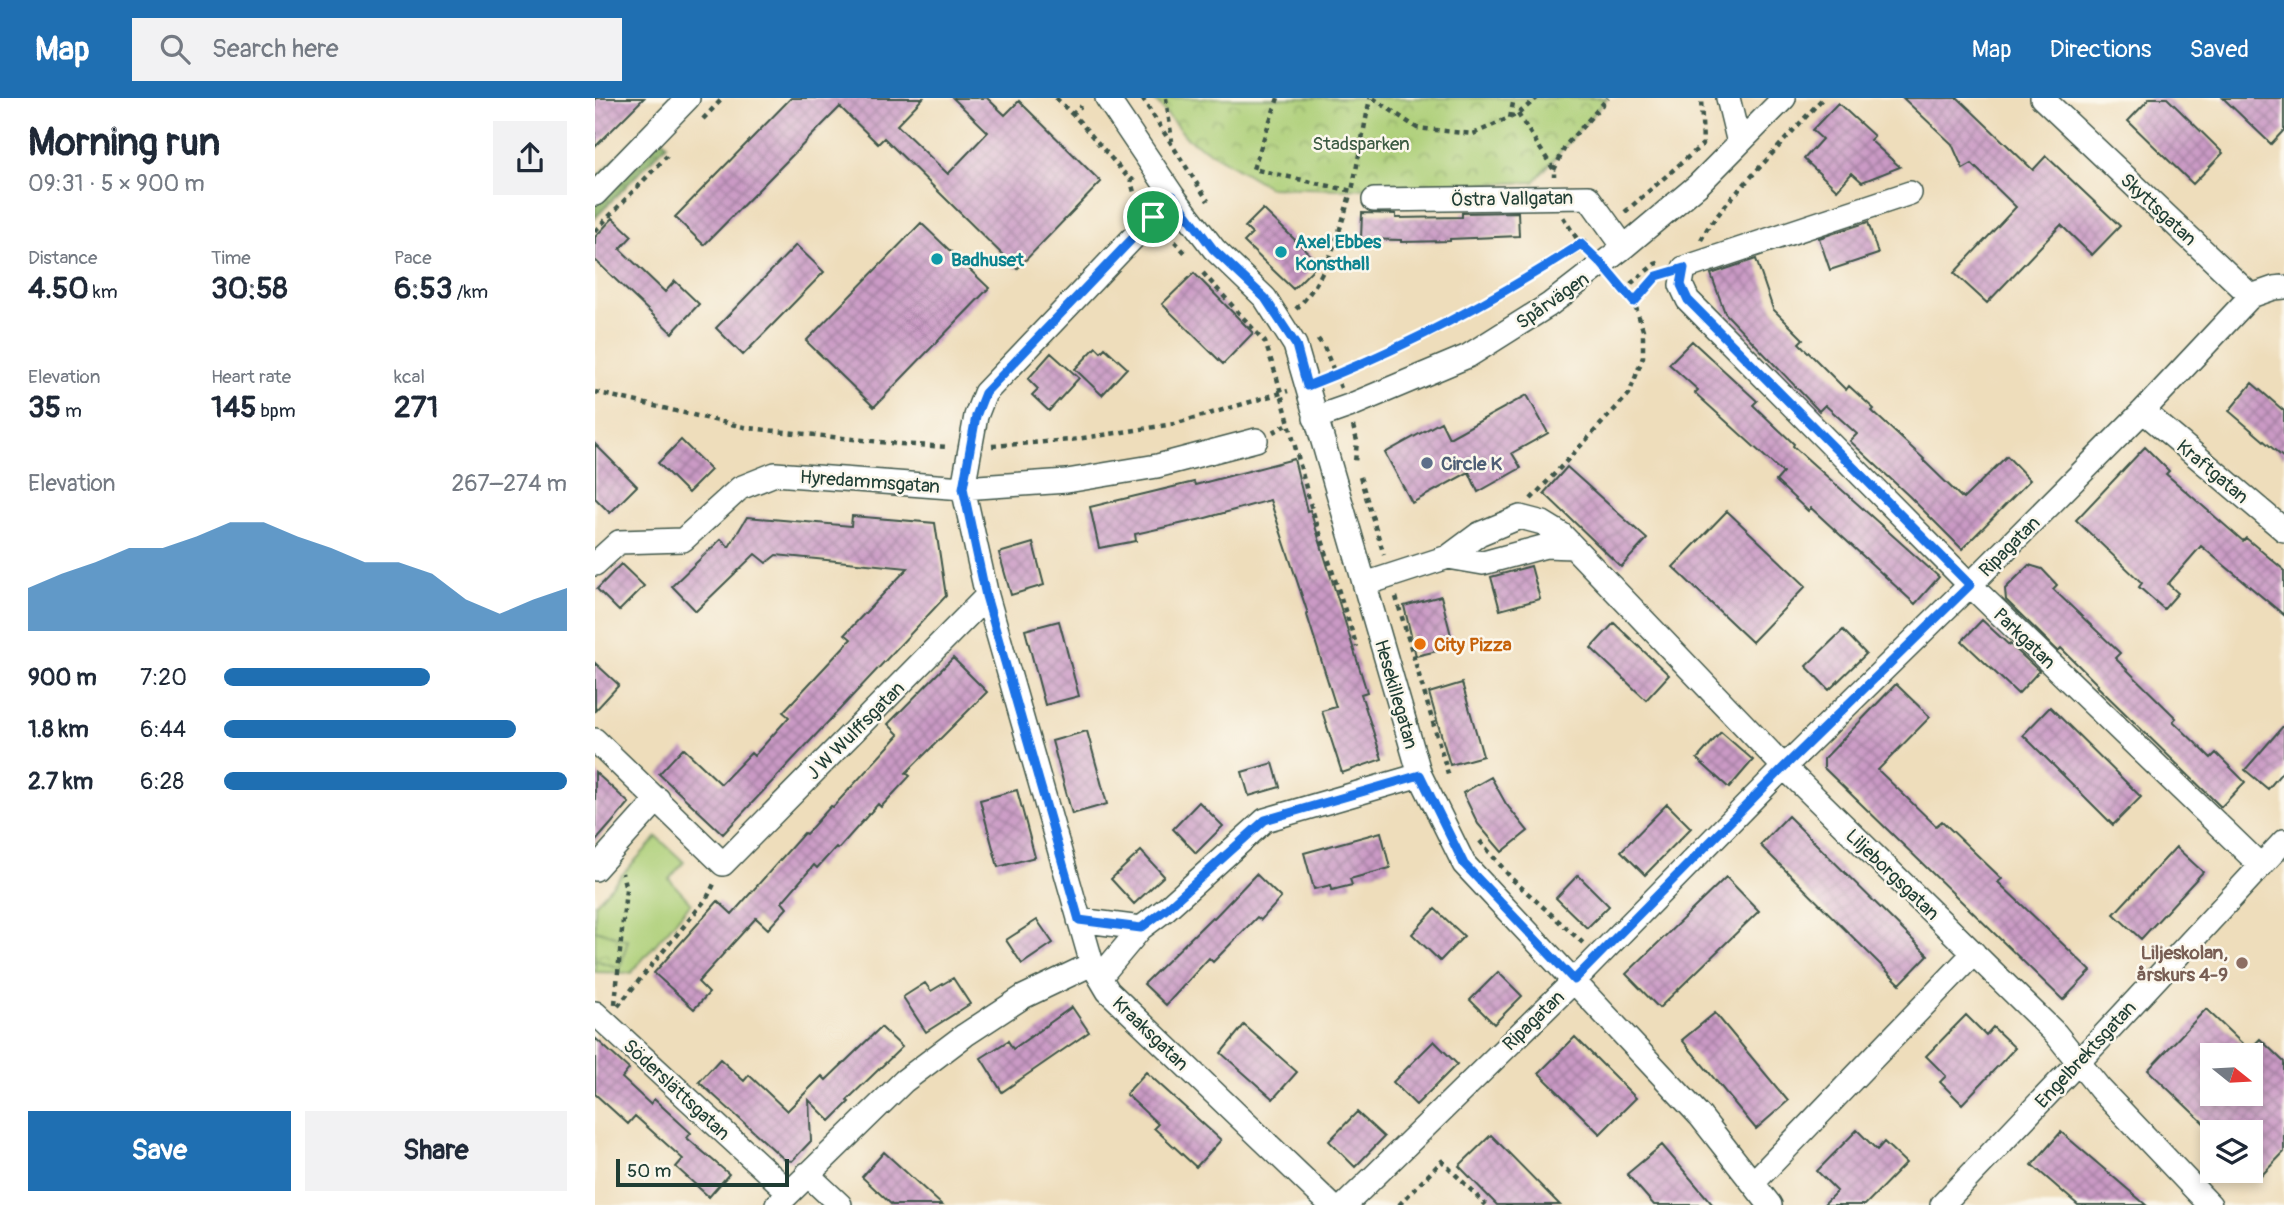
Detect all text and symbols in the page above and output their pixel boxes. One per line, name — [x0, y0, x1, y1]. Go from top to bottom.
search box — [132, 18, 622, 81]
text: Map — [35, 29, 90, 70]
icon: search — [156, 30, 194, 68]
text: Search here — [212, 33, 339, 65]
text: Map — [1972, 35, 2012, 64]
text: Directions — [2050, 35, 2151, 64]
text: Saved — [2189, 35, 2249, 64]
text: Morning run — [28, 119, 220, 167]
button: share — [493, 121, 567, 195]
park label: Stadsparken — [1312, 132, 1410, 156]
street label: Skyttsgatan — [2115, 168, 2201, 251]
text: 09:31 · 5 × 900 m — [28, 169, 205, 198]
street label: Östra Vallgatan — [1451, 186, 1573, 212]
pin — [1123, 187, 1183, 247]
icon: arrive — [1134, 198, 1172, 236]
place label: Axel Ebbes Konsthall — [1295, 230, 1382, 276]
marker: Axel Ebbes Konsthall — [1273, 244, 1289, 260]
text: Distance — [28, 246, 97, 270]
text: Time — [211, 246, 251, 270]
text: Pace — [394, 246, 432, 270]
place label: Badhuset — [951, 248, 1025, 272]
marker: Badhuset — [929, 251, 945, 267]
street label: Spårvägen — [1511, 267, 1594, 335]
text: 4.50 — [28, 270, 89, 307]
text: 30:58 — [211, 270, 288, 307]
text: 6:53 — [394, 270, 452, 307]
text: km — [89, 280, 118, 304]
text: /km — [452, 280, 488, 304]
text: Elevation — [28, 365, 100, 389]
text: Heart rate — [211, 365, 291, 389]
text: kcal — [394, 365, 425, 389]
text: 35 — [28, 389, 61, 426]
text: 145 — [211, 389, 256, 426]
text: 271 — [394, 389, 438, 426]
text: m — [61, 399, 82, 423]
text: bpm — [256, 399, 296, 423]
street label: Kraftgatan — [2171, 435, 2253, 509]
place label: Circle K — [1441, 452, 1503, 476]
marker: Circle K — [1419, 455, 1435, 471]
street label: Hyredammsgatan — [799, 465, 941, 499]
text: Elevation — [28, 469, 116, 498]
text: 267–274 m — [451, 469, 567, 498]
street label: Ripagatan — [1974, 511, 2045, 582]
street label: Parkgatan — [1988, 603, 2061, 674]
place label: City Pizza — [1434, 633, 1512, 657]
marker: City Pizza — [1412, 636, 1428, 652]
street label: Hesekillegatan — [1369, 637, 1423, 752]
text: 900 m — [28, 663, 97, 692]
text: 7:20 — [140, 663, 187, 692]
street label: J W Wulffsgatan — [802, 677, 910, 785]
text: 1.8 km — [28, 715, 89, 744]
text: 6:44 — [140, 715, 186, 744]
text: 2.7 km — [28, 767, 93, 796]
text: 6:28 — [140, 767, 184, 796]
street label: Liljeborgsgatan — [1840, 824, 1944, 925]
place label: Liljeskolan, årskurs 4-9 — [2137, 941, 2228, 987]
marker: Liljeskolan, årskurs 4-9 — [2234, 955, 2250, 971]
street label: Ripagatan — [1498, 985, 1570, 1056]
street label: Kraaksgatan — [1107, 991, 1193, 1076]
street label: Engelbrektsgatan — [2030, 996, 2141, 1113]
street label: Söderslättsgatan — [618, 1034, 735, 1145]
north arrow — [2200, 1043, 2263, 1106]
map controls — [2200, 1043, 2263, 1183]
button: Save — [28, 1111, 291, 1191]
button: Share — [305, 1111, 567, 1191]
button: layers — [2200, 1120, 2263, 1183]
scale bar — [616, 1156, 789, 1188]
text: 50 m — [627, 1159, 671, 1183]

